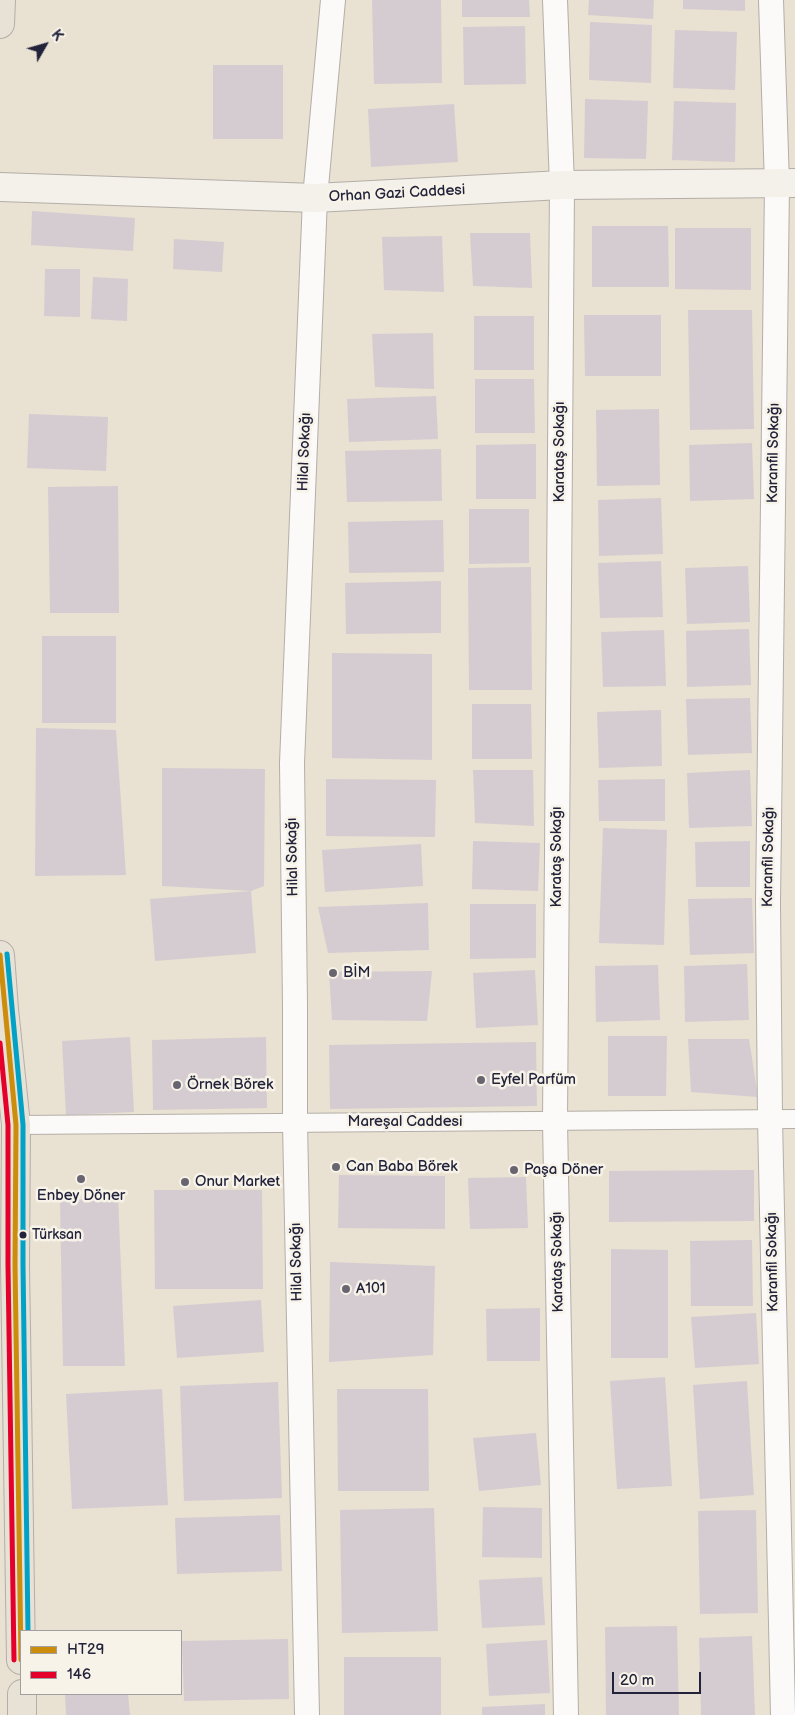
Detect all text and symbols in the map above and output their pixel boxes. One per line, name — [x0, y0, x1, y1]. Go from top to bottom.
north arrow — [20, 20, 70, 70]
text: K — [48, 26, 67, 44]
street label: Orhan Gazi Caddesi — [328, 181, 466, 207]
street label: Karataş Sokağı — [551, 401, 569, 503]
street label: Karanfil Sokağı — [764, 403, 784, 503]
street label: Hilal Sokağı — [295, 412, 315, 492]
street label: Karataş Sokağı — [548, 806, 566, 908]
street label: Karanfil Sokağı — [759, 807, 779, 907]
street label: Hilal Sokağı — [283, 817, 303, 897]
place label: BİM — [343, 964, 371, 982]
marker: BİM — [327, 967, 339, 979]
place label: Eyfel Parfüm — [491, 1071, 576, 1089]
marker: Eyfel Parfüm — [475, 1074, 487, 1086]
place label: Örnek Börek — [187, 1076, 273, 1094]
marker: Örnek Börek — [171, 1079, 183, 1091]
street label: Mareşal Caddesi — [348, 1113, 462, 1131]
place label: Can Baba Börek — [346, 1158, 457, 1176]
marker: Can Baba Börek — [330, 1161, 342, 1173]
place label: Paşa Döner — [524, 1161, 603, 1179]
marker: Paşa Döner — [508, 1164, 520, 1176]
marker: Enbey Döner — [75, 1173, 87, 1185]
place label: Onur Market — [195, 1173, 280, 1191]
marker: Onur Market — [179, 1176, 191, 1188]
place label: Enbey Döner — [37, 1187, 125, 1205]
street label: Karataş Sokağı — [548, 1211, 568, 1313]
street label: Karanfil Sokağı — [763, 1212, 783, 1312]
street label: Hilal Sokağı — [287, 1222, 307, 1302]
place label: Türksan — [32, 1227, 82, 1243]
marker: Türksan — [18, 1230, 28, 1240]
place label: A101 — [356, 1280, 386, 1298]
marker: A101 — [340, 1283, 352, 1295]
legend — [20, 1630, 182, 1695]
text: HT29 — [67, 1640, 105, 1659]
scale bar — [615, 1662, 704, 1694]
text: 146 — [67, 1665, 91, 1684]
text: 20 m — [620, 1671, 654, 1690]

